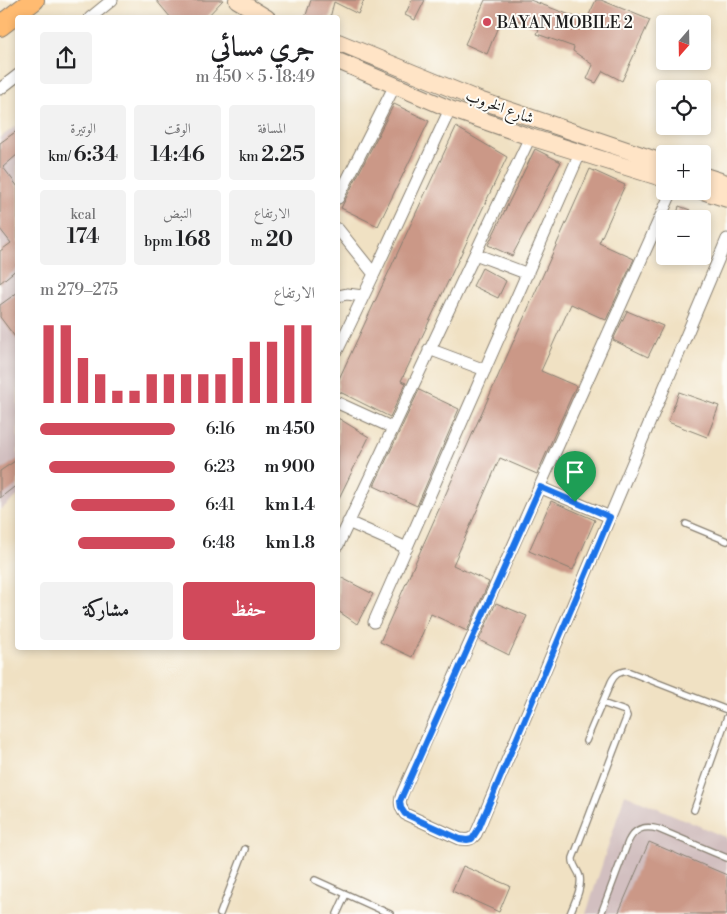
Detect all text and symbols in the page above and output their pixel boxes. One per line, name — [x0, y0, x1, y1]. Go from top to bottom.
place label: BAYAN MOBILE 2 — [496, 13, 633, 33]
north arrow — [656, 15, 711, 70]
map controls — [656, 15, 711, 265]
marker: BAYAN MOBILE 2 — [481, 16, 493, 28]
text: جري مسائي — [210, 30, 315, 65]
button: share — [40, 32, 92, 84]
text: 18:49 · 5 × 450 m — [196, 67, 315, 87]
button: locate — [656, 80, 711, 135]
street label: شارع الخروب — [462, 85, 537, 131]
text: الوتيرة — [70, 120, 96, 138]
text: الوقت — [164, 120, 191, 138]
text: المسافة — [258, 120, 286, 138]
text: 6:34 — [73, 142, 118, 168]
text: 14:46 — [150, 142, 205, 168]
text: 2.25 — [261, 142, 305, 168]
button: + — [656, 145, 711, 200]
text: /km — [48, 148, 73, 166]
text: km — [239, 148, 261, 166]
text: النبض — [163, 205, 192, 223]
text: الارتفاع — [254, 205, 290, 223]
text: kcal — [70, 206, 96, 224]
button: − — [656, 210, 711, 265]
text: 174 — [67, 224, 99, 250]
text: 168 — [175, 227, 211, 253]
text: 20 — [266, 227, 293, 253]
text: bpm — [144, 233, 175, 251]
text: m — [250, 233, 266, 251]
text: 275–279 m — [40, 280, 118, 300]
text: الارتفاع — [273, 283, 315, 303]
text: 6:16 — [206, 419, 235, 439]
text: 450 m — [266, 419, 315, 439]
pin — [554, 451, 596, 502]
text: 6:23 — [204, 457, 235, 477]
text: 900 m — [265, 457, 315, 477]
icon: arrive — [561, 458, 589, 486]
text: 6:41 — [205, 495, 235, 515]
text: 1.4 km — [265, 495, 315, 515]
text: 6:48 — [202, 533, 235, 553]
text: 1.8 km — [266, 533, 315, 553]
button: مشاركة — [40, 582, 173, 640]
button: حفظ — [183, 582, 315, 640]

